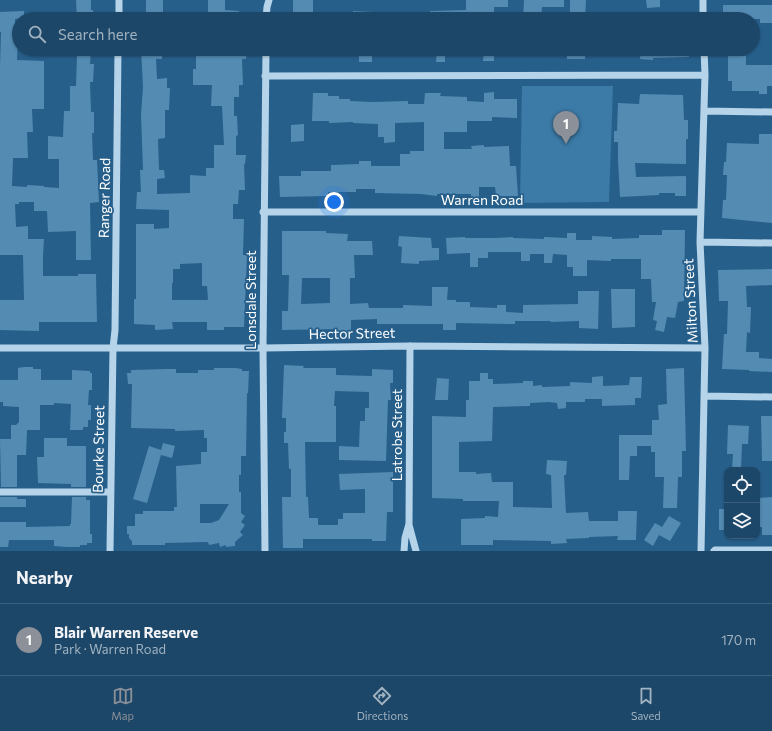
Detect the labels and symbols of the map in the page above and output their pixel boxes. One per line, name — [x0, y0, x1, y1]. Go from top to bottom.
pin: 1 — [553, 111, 579, 144]
street label: Ranger Road — [95, 158, 113, 238]
street label: Warren Road — [441, 191, 523, 208]
your location — [324, 192, 344, 212]
street label: Lonsdale Street — [242, 250, 259, 350]
street label: Milton Street — [679, 258, 701, 344]
street label: Hector Street — [309, 324, 396, 342]
street label: Latrobe Street — [388, 388, 405, 481]
street label: Bourke Street — [89, 405, 107, 493]

